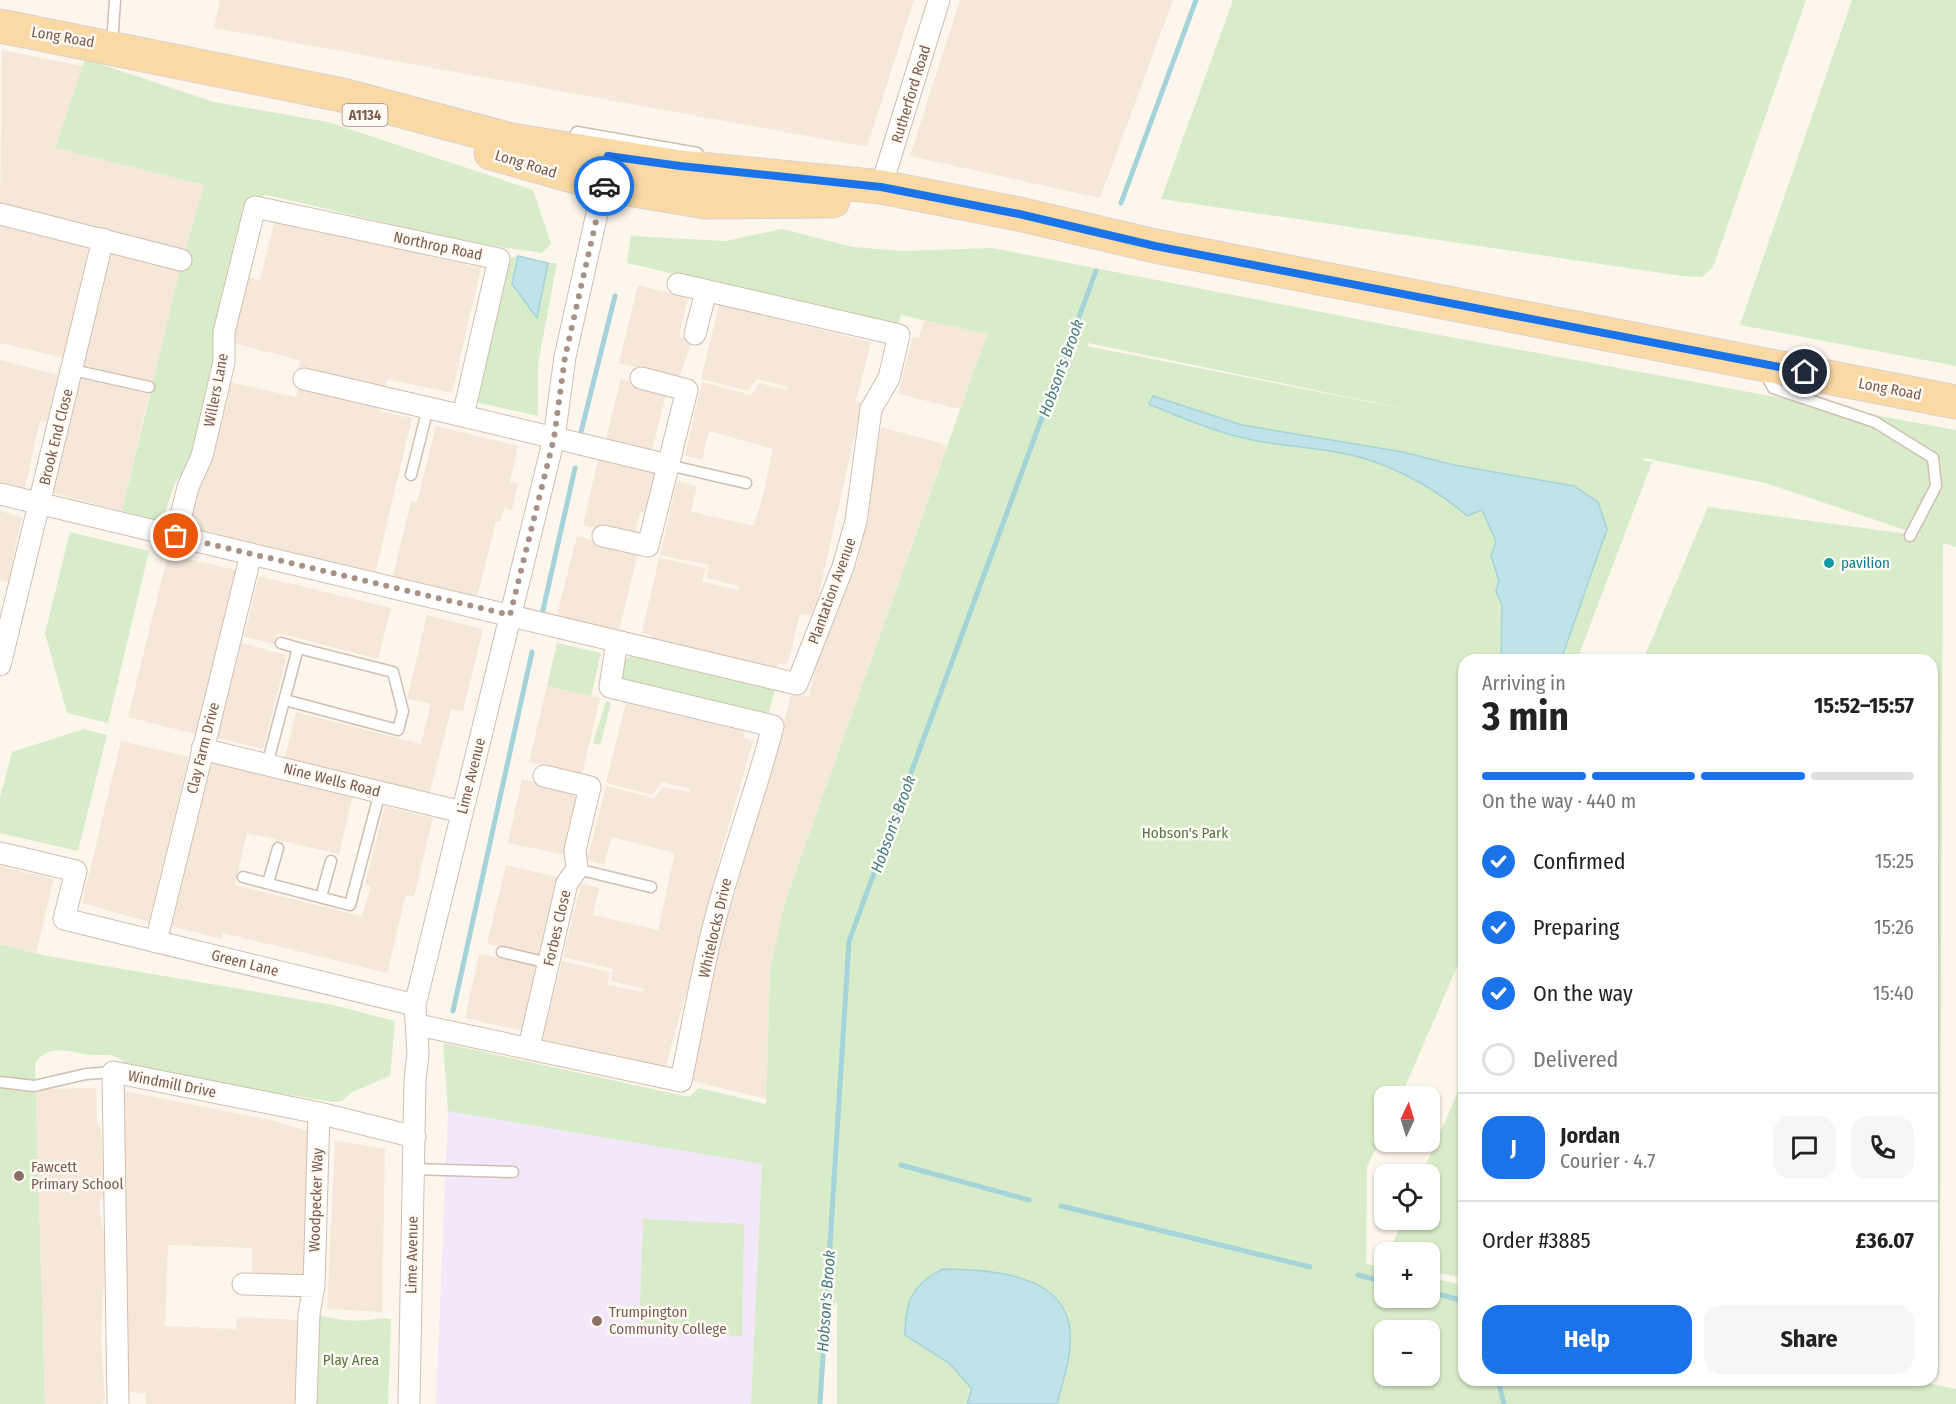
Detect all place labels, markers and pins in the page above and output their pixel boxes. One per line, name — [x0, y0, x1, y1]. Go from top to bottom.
pin — [1779, 346, 1830, 397]
pin — [150, 510, 201, 561]
place label: pavilion — [1841, 554, 1890, 572]
marker: pavilion — [1822, 556, 1836, 570]
place label: Fawcett Primary School — [31, 1158, 123, 1193]
marker: Fawcett Primary School — [12, 1169, 26, 1183]
place label: Trumpington Community College — [609, 1303, 727, 1338]
marker: Trumpington Community College — [590, 1314, 604, 1328]

